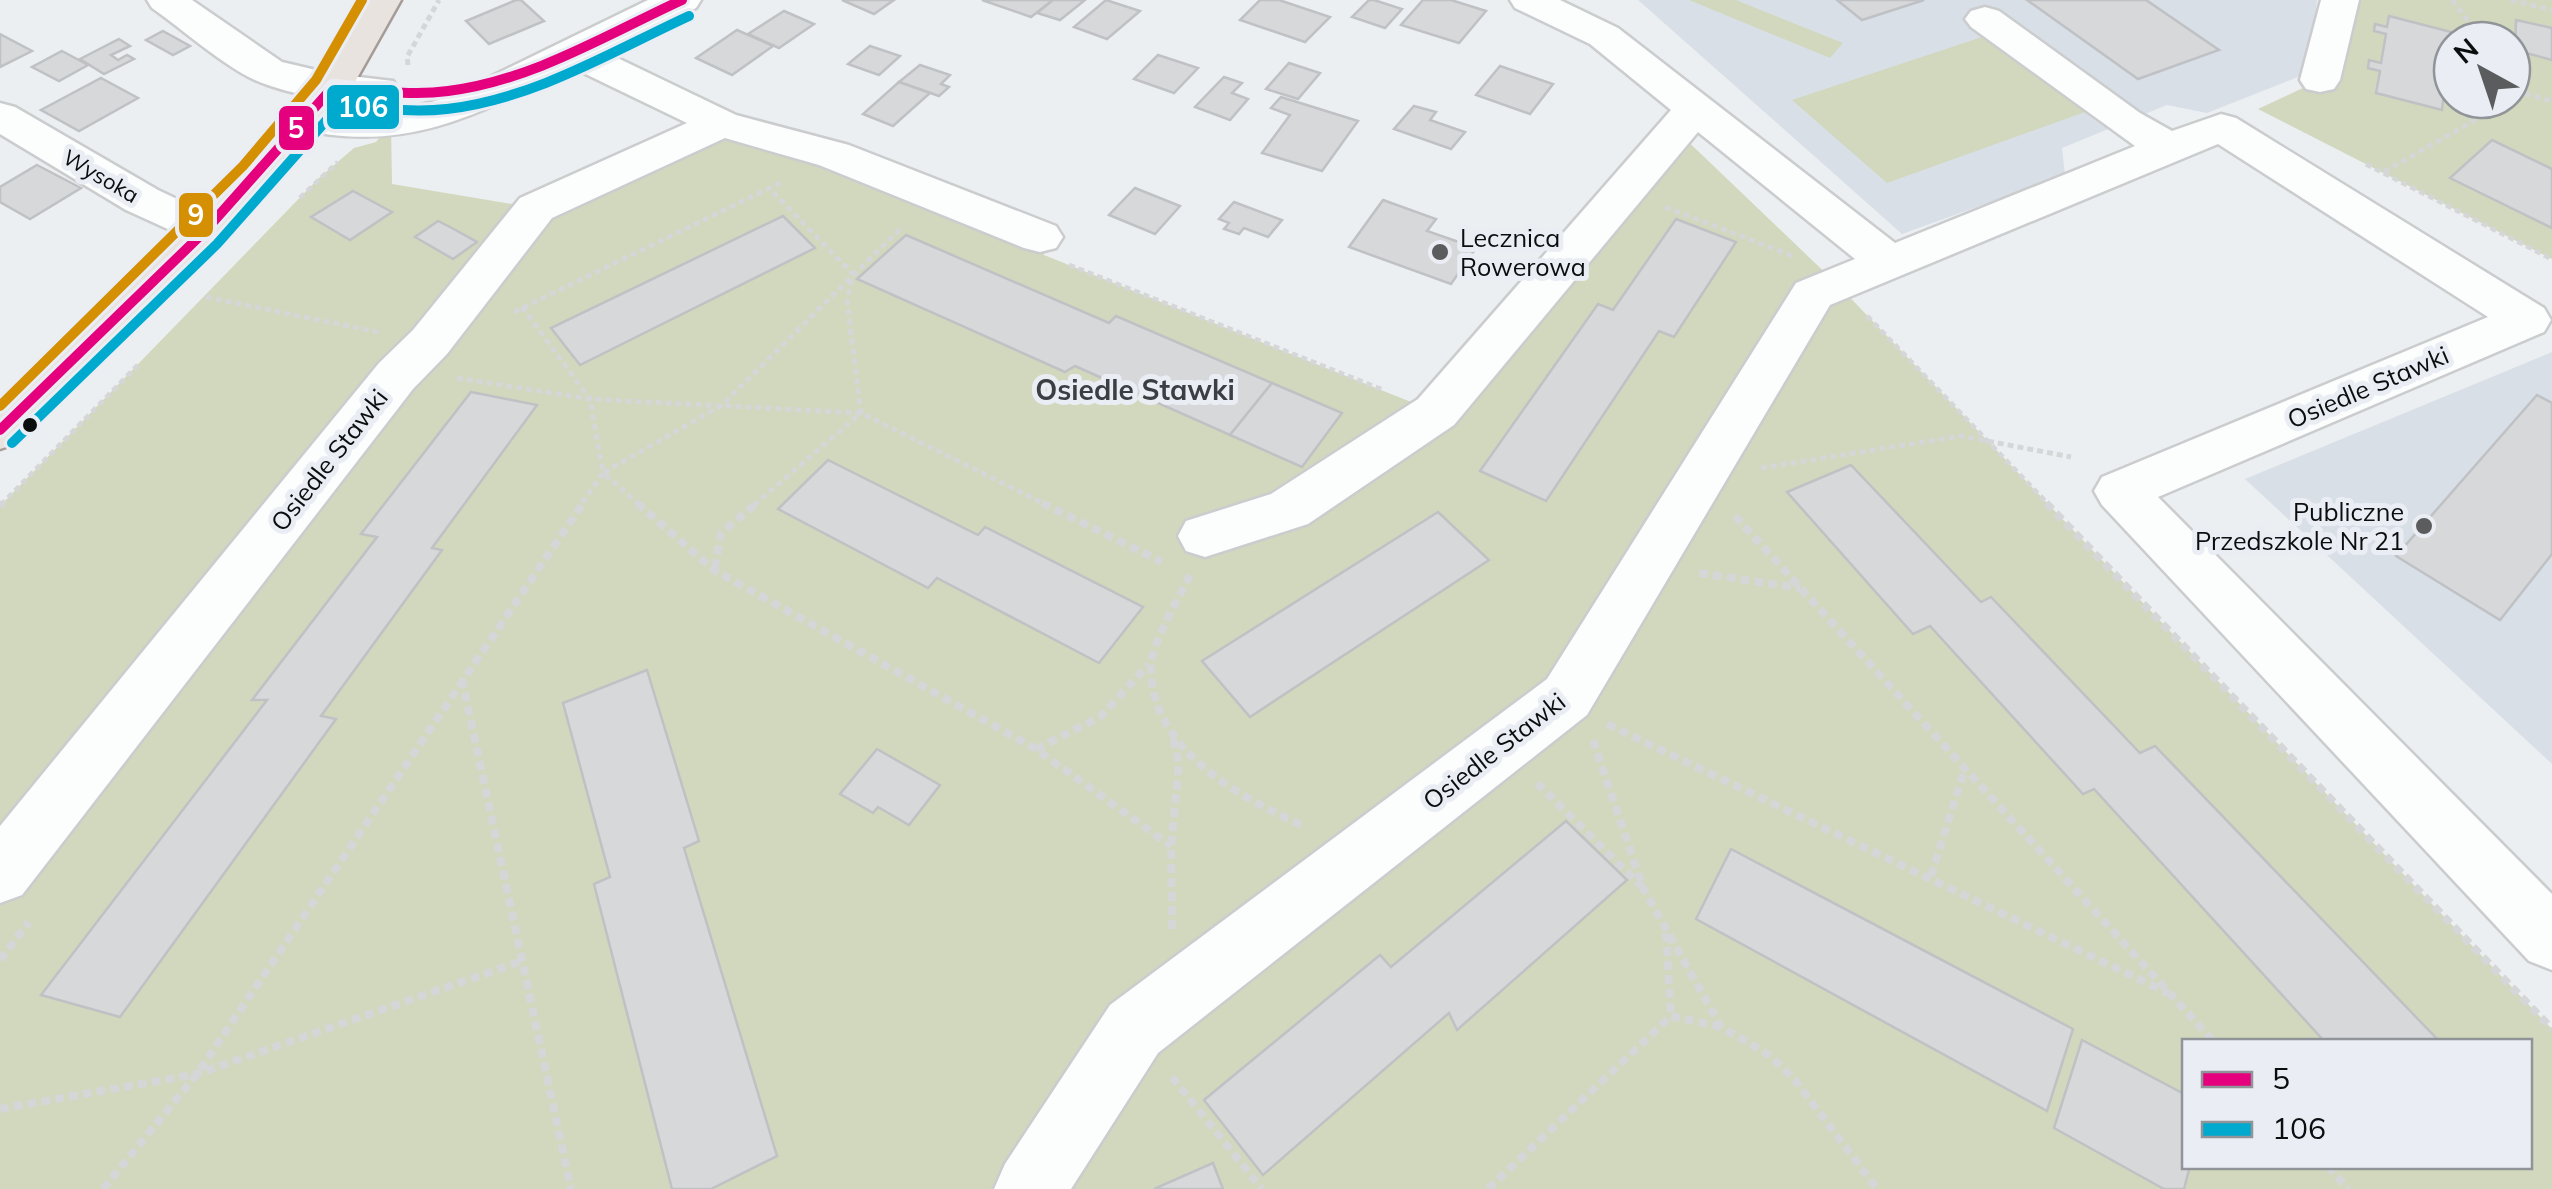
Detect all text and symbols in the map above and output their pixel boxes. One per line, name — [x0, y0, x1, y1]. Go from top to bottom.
north arrow — [2432, 20, 2532, 120]
text: N — [2446, 30, 2485, 71]
line badge: 106 — [325, 83, 401, 131]
text: 106 — [338, 89, 388, 124]
line badge: 5 — [277, 104, 316, 152]
text: 5 — [288, 110, 304, 145]
street label: Wysoka — [58, 143, 144, 209]
line badge: 9 — [177, 191, 215, 239]
text: 9 — [188, 197, 204, 232]
place label: Lecznica Rowerowa — [1460, 222, 1586, 282]
marker: Lecznica Rowerowa — [1429, 241, 1451, 263]
street label: Osiedle Stawki — [2283, 339, 2453, 434]
district label: Osiedle Stawki — [1035, 372, 1235, 407]
street label: Osiedle Stawki — [263, 382, 394, 537]
unlabelled marker — [20, 415, 40, 435]
place label: Publiczne Przedszkole Nr 21 — [2195, 496, 2404, 556]
marker: Publiczne Przedszkole Nr 21 — [2413, 515, 2435, 537]
street label: Osiedle Stawki — [1416, 685, 1571, 816]
legend — [2182, 1039, 2532, 1169]
text: 5 — [2272, 1059, 2290, 1097]
text: 106 — [2272, 1109, 2326, 1147]

